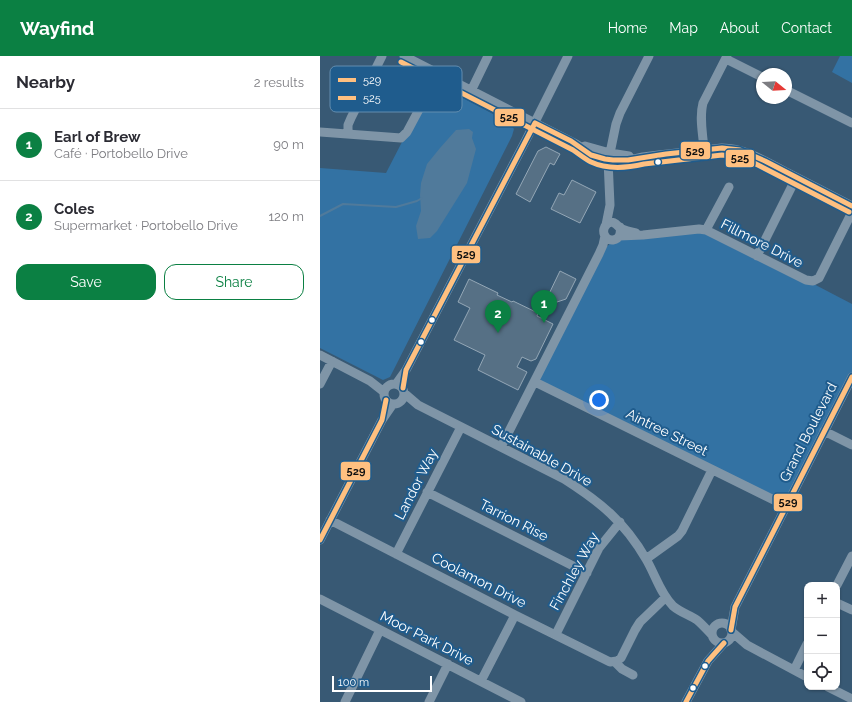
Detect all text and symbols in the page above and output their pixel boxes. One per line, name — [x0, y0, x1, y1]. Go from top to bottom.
text: Wayfind — [20, 17, 94, 39]
text: Home — [608, 20, 647, 36]
text: Map — [669, 20, 698, 36]
text: About — [720, 20, 759, 36]
text: Contact — [781, 20, 832, 36]
legend — [330, 66, 462, 112]
north arrow — [756, 68, 792, 104]
text: Nearby — [16, 72, 75, 92]
text: 529 — [363, 74, 381, 87]
text: 2 results — [254, 75, 304, 90]
text: 525 — [363, 92, 381, 105]
line badge: 525 — [494, 108, 525, 127]
text: 525 — [500, 111, 518, 124]
text: Earl of Brew — [54, 128, 141, 146]
text: 1 — [26, 137, 32, 152]
text: 90 m — [273, 137, 304, 152]
line badge: 529 — [680, 141, 711, 160]
text: 529 — [686, 145, 705, 158]
text: Café · Portobello Drive — [54, 146, 188, 161]
line badge: 525 — [725, 149, 755, 168]
text: 525 — [731, 152, 749, 165]
unlabelled marker — [653, 157, 663, 167]
text: Coles — [54, 200, 95, 218]
text: 2 — [25, 209, 33, 224]
text: 120 m — [268, 209, 304, 224]
street label: Fillmore Drive — [718, 215, 806, 271]
text: Supermarket · Portobello Drive — [54, 218, 238, 233]
line badge: 529 — [451, 245, 481, 264]
text: 529 — [457, 248, 476, 261]
button: Save — [16, 264, 156, 300]
button: Share — [164, 264, 304, 300]
pin: 1 — [531, 290, 557, 323]
pin: 2 — [485, 300, 511, 333]
unlabelled marker — [427, 315, 437, 325]
unlabelled marker — [416, 337, 426, 347]
street label: Grand Boulevard — [776, 380, 840, 484]
your location — [589, 390, 609, 410]
street label: Aintree Street — [624, 405, 711, 459]
street label: Sustainable Drive — [489, 421, 595, 489]
street label: Landor Way — [391, 445, 441, 522]
line badge: 529 — [340, 461, 371, 481]
text: 529 — [347, 465, 366, 478]
line badge: 529 — [773, 493, 803, 512]
street label: Tarrion Rise — [477, 496, 551, 544]
text: 529 — [779, 496, 798, 509]
street label: Finchley Way — [546, 529, 602, 613]
street label: Coolamon Drive — [429, 549, 529, 611]
map controls — [804, 582, 840, 690]
button: + — [804, 582, 840, 618]
street label: Moor Park Drive — [378, 608, 476, 668]
button: − — [804, 618, 840, 654]
button: locate — [804, 654, 840, 690]
unlabelled marker — [700, 661, 710, 671]
scale bar — [332, 674, 432, 693]
text: 100 m — [338, 676, 369, 689]
unlabelled marker — [688, 683, 698, 693]

